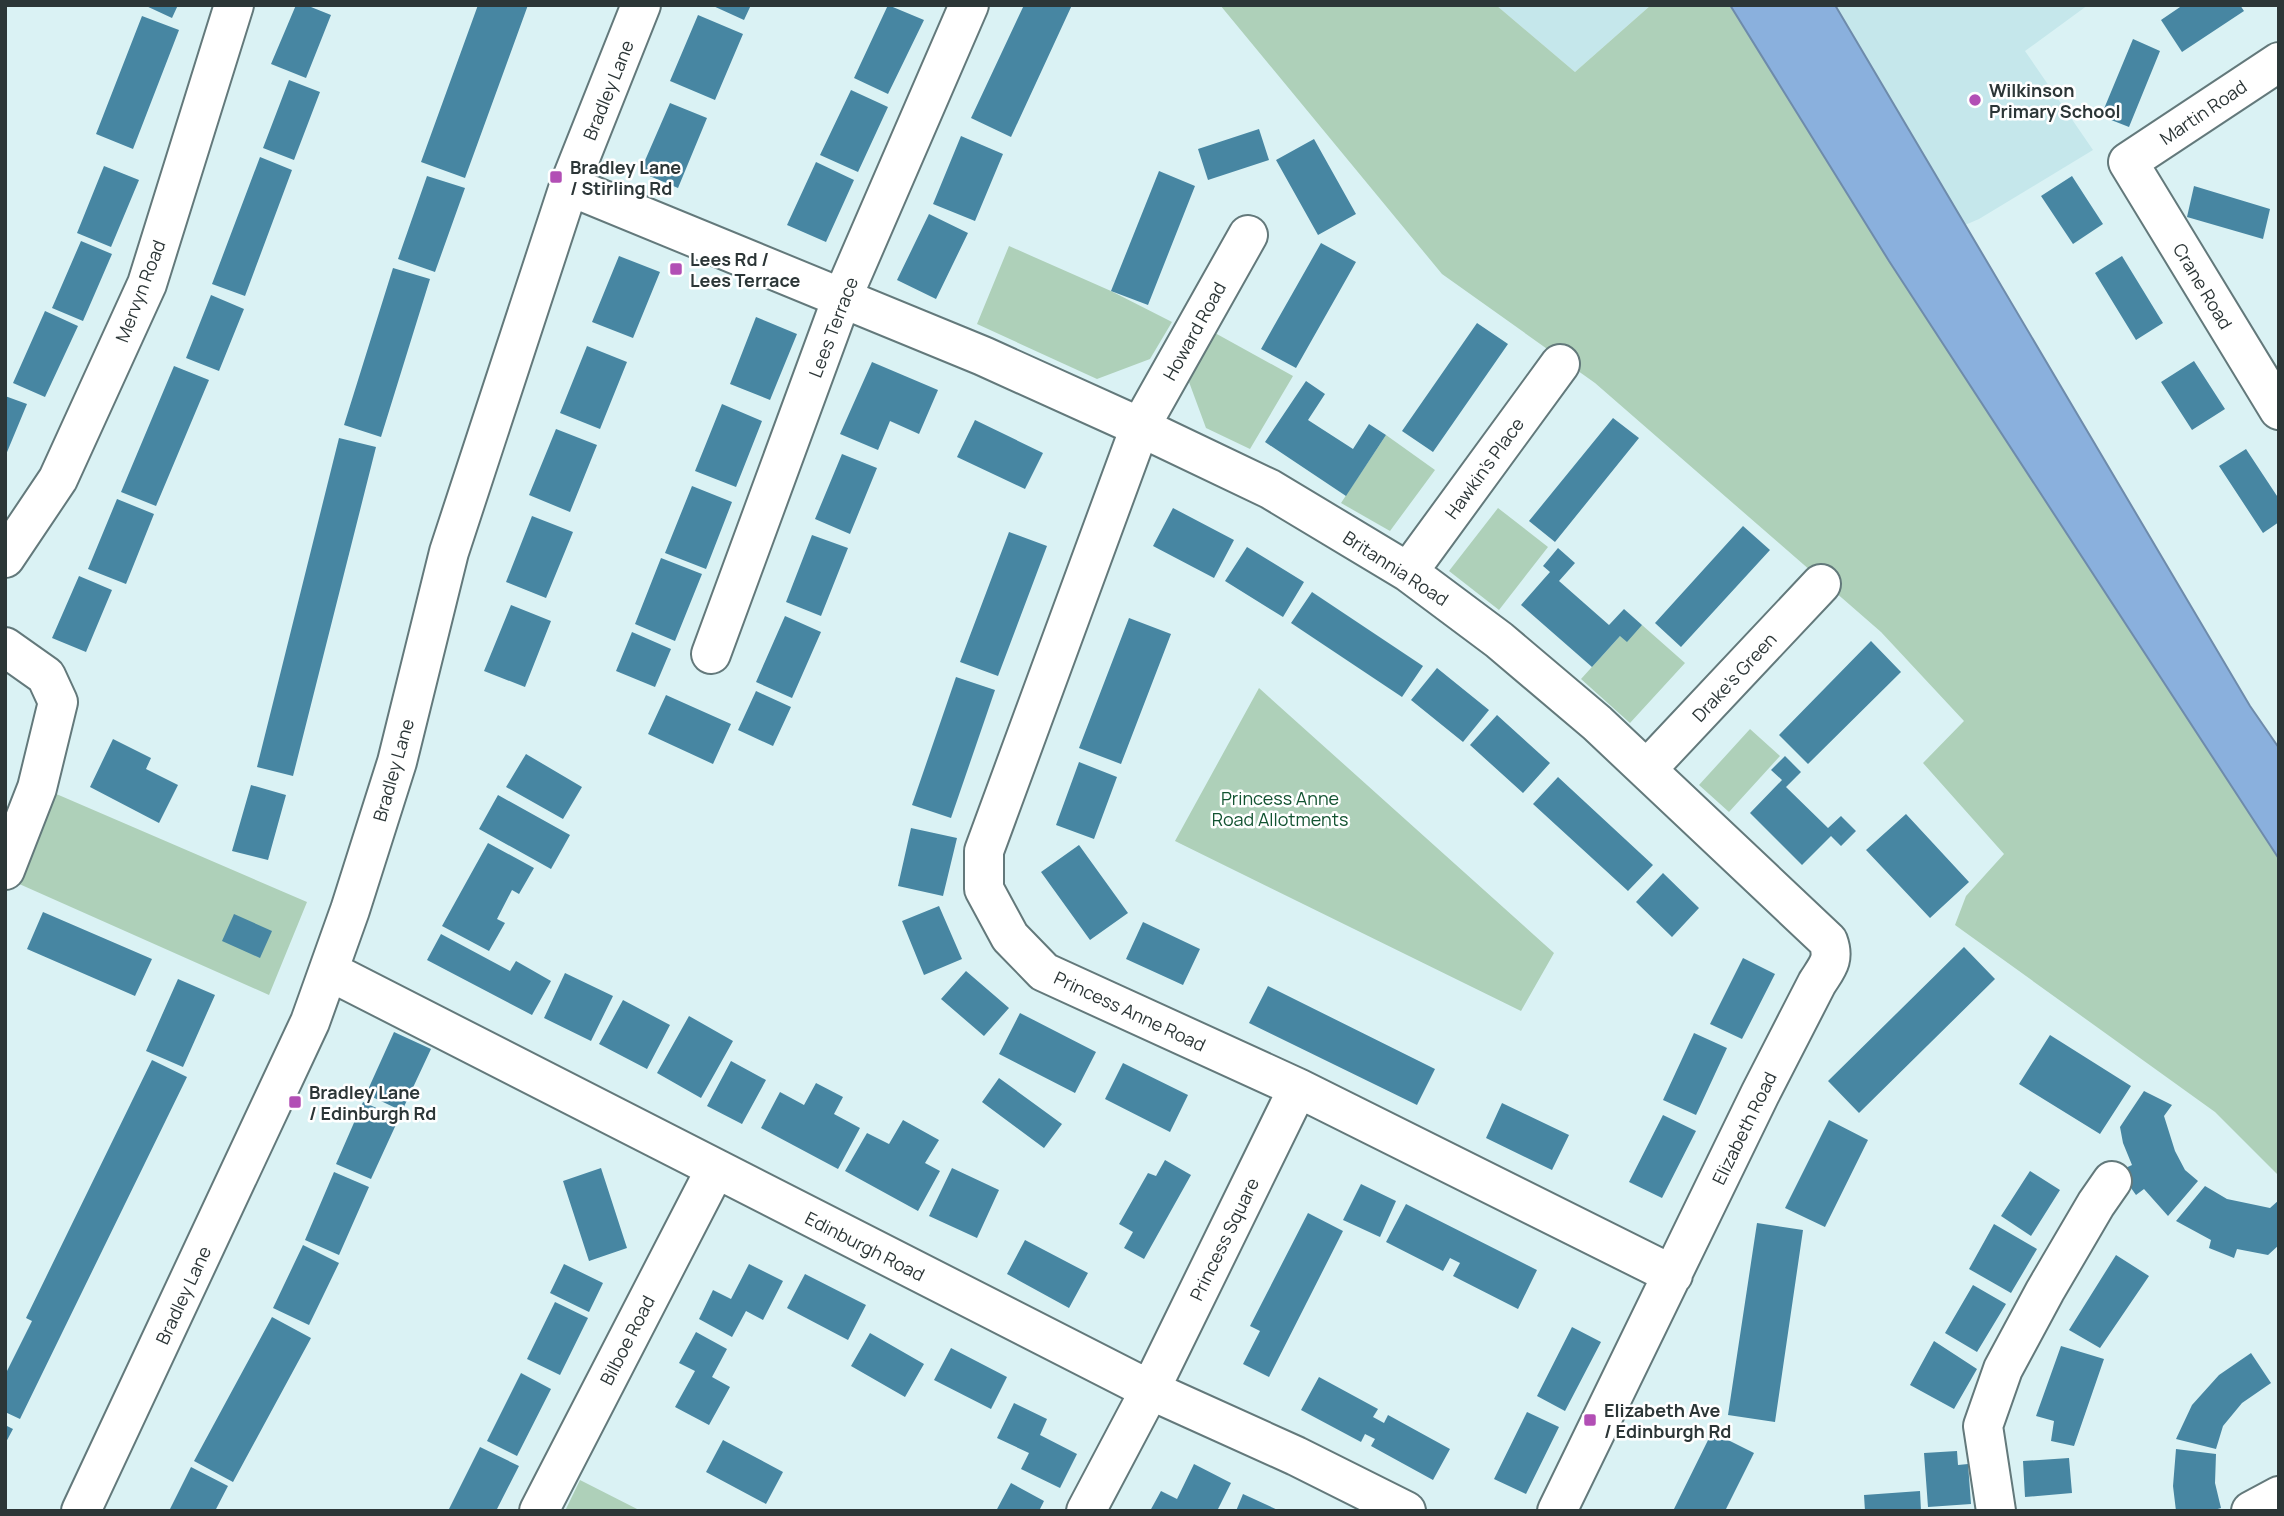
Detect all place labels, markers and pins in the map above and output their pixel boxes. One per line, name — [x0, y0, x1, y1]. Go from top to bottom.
place label: Wilkinson Primary School — [1989, 78, 2121, 123]
marker: Wilkinson Primary School — [1967, 92, 1983, 108]
place label: Bradley Lane / Stirling Rd — [570, 155, 681, 200]
marker: Bradley Lane / Stirling Rd — [548, 169, 564, 185]
place label: Lees Rd / Lees Terrace — [690, 247, 801, 292]
marker: Lees Rd / Lees Terrace — [668, 261, 684, 277]
place label: Bradley Lane / Edinburgh Rd — [309, 1080, 436, 1125]
marker: Bradley Lane / Edinburgh Rd — [287, 1094, 303, 1110]
place label: Elizabeth Ave / Edinburgh Rd — [1604, 1398, 1731, 1443]
marker: Elizabeth Ave / Edinburgh Rd — [1582, 1412, 1598, 1428]

